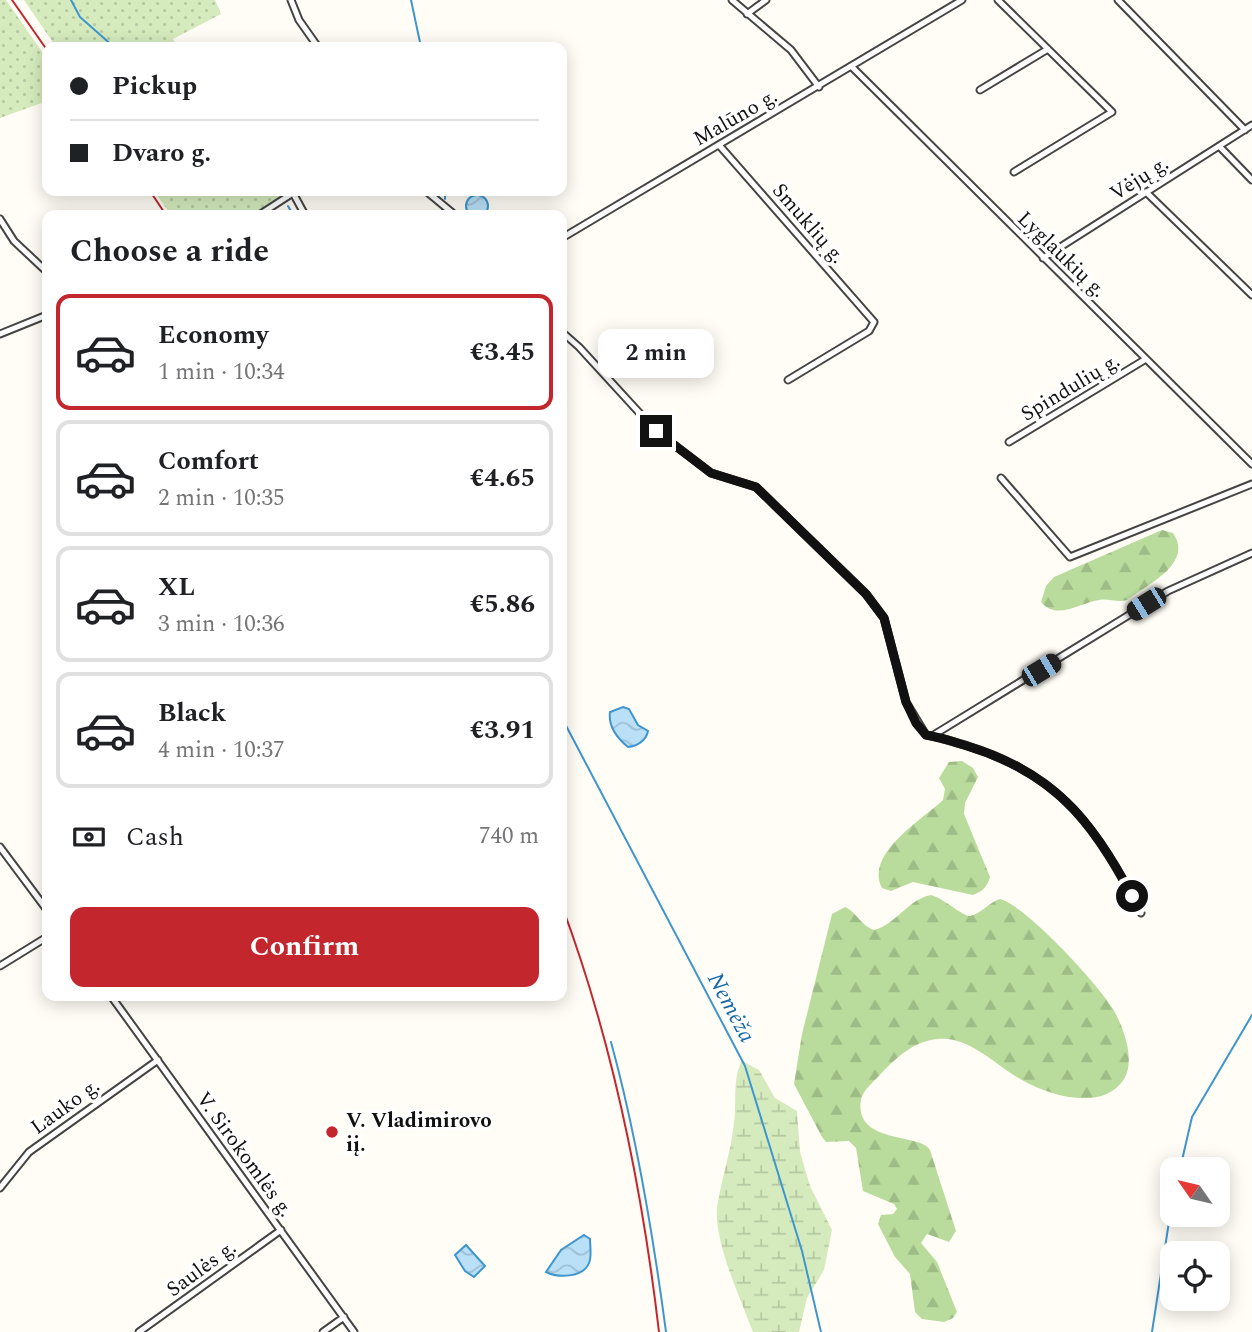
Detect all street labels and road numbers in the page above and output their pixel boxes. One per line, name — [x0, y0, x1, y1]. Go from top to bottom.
street label: Malūno g. — [687, 81, 784, 155]
street label: Vėjų g. — [1104, 148, 1175, 209]
street label: Smuklių g. — [764, 176, 853, 271]
street label: Lyglaukių g. — [1009, 204, 1113, 306]
street label: Spindulių g. — [1015, 346, 1126, 430]
street label: Lauko g. — [24, 1071, 107, 1143]
street label: V. Sirokomlės g. — [188, 1085, 301, 1224]
street label: Saulės g. — [160, 1232, 243, 1305]

